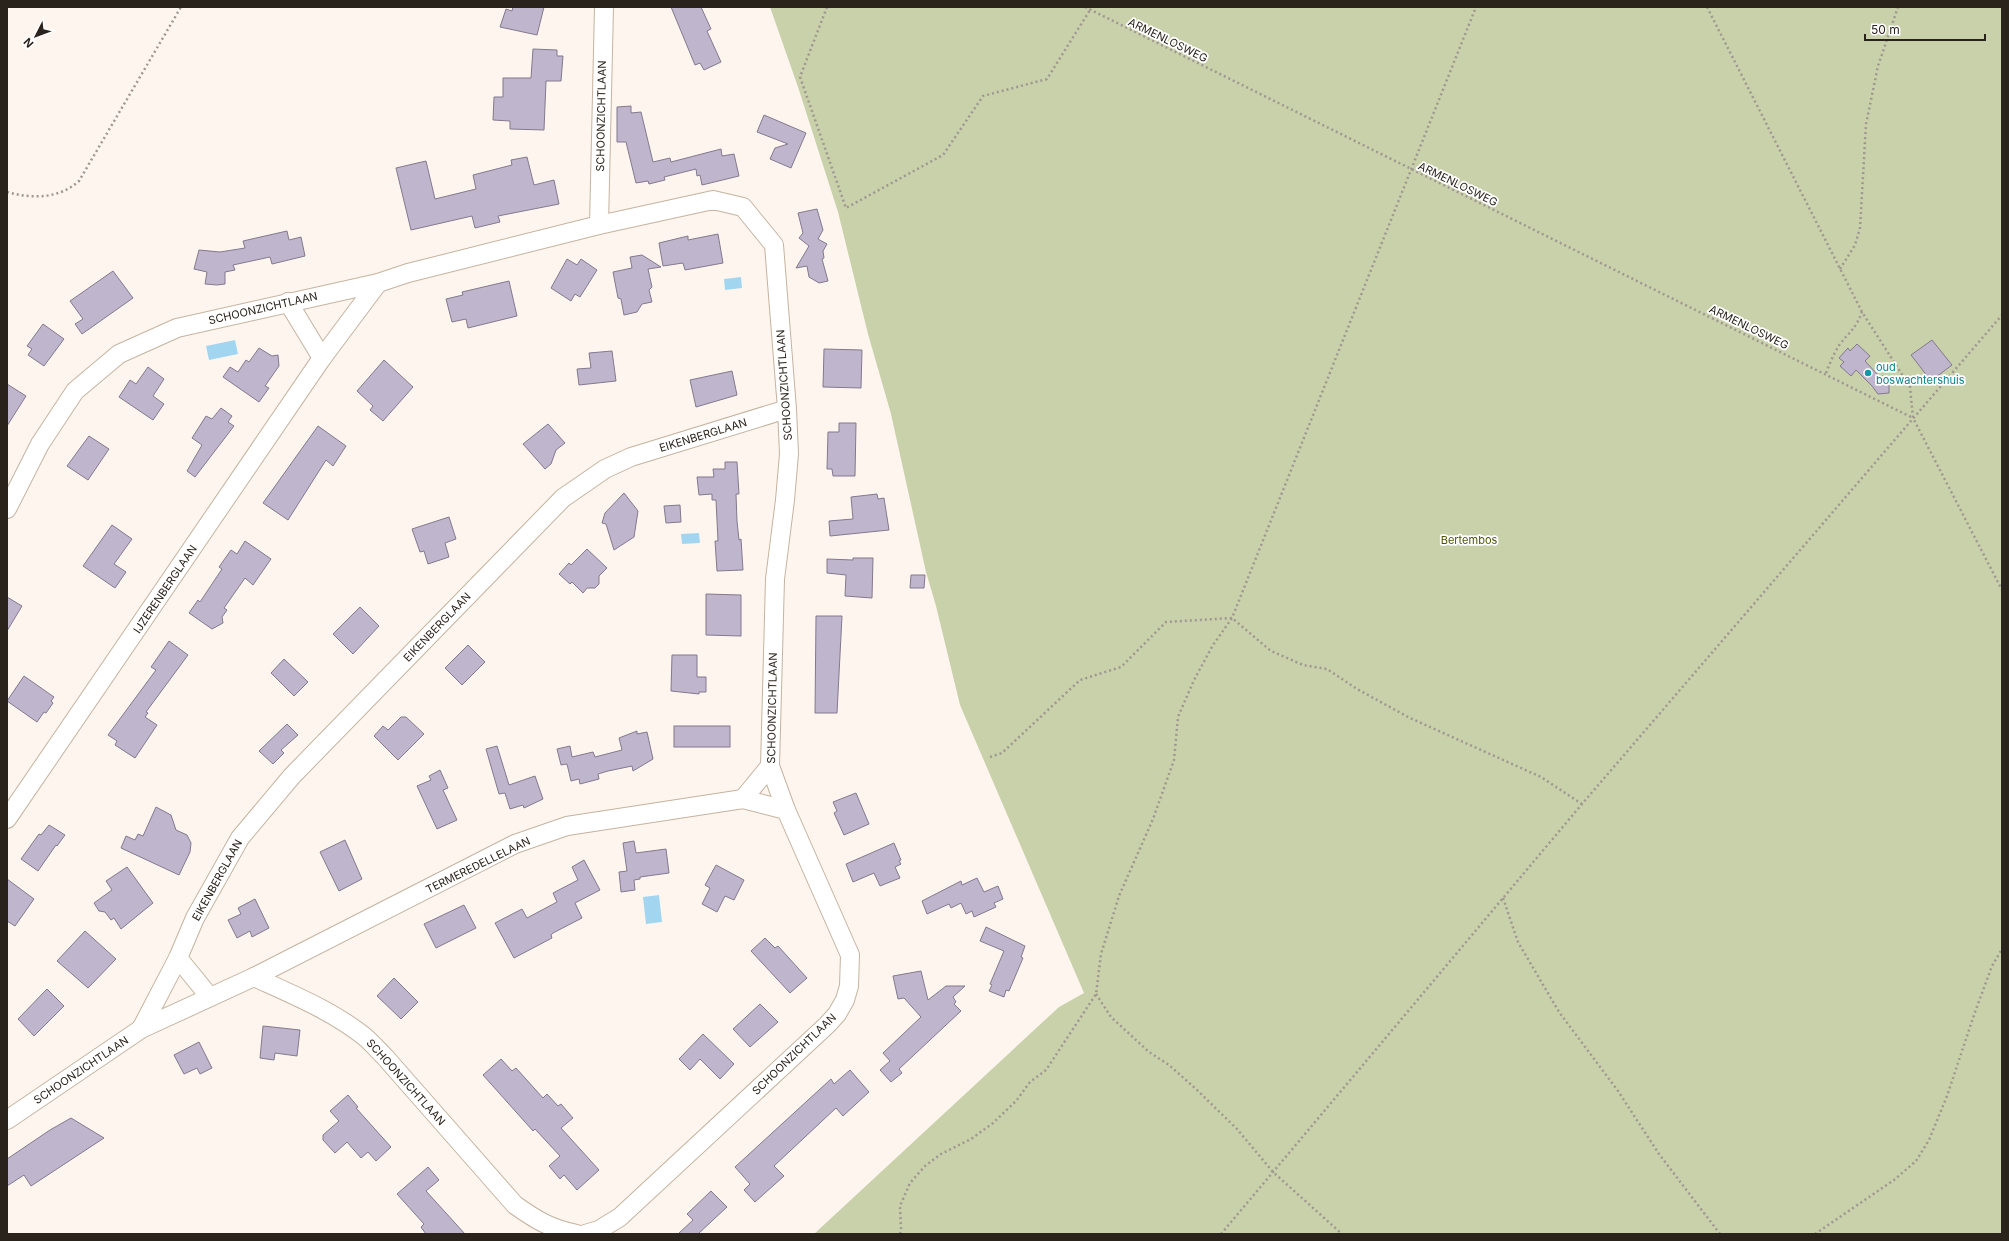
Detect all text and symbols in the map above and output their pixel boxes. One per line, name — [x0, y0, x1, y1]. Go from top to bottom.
street label: ARMENLOSWEG — [1126, 15, 1210, 65]
north arrow — [16, 16, 56, 56]
scale bar — [1865, 16, 1985, 42]
text: 50 m — [1871, 22, 1900, 37]
text: N — [21, 35, 37, 50]
street label: SCHOONZICHTLAAN — [593, 60, 609, 172]
street label: ARMENLOSWEG — [1416, 159, 1500, 209]
street label: SCHOONZICHTLAAN — [207, 289, 319, 327]
street label: ARMENLOSWEG — [1707, 302, 1791, 352]
street label: SCHOONZICHTLAAN — [773, 329, 795, 441]
place label: oud boswachtershuis — [1876, 360, 1965, 387]
marker: oud boswachtershuis — [1863, 368, 1873, 378]
street label: EIKENBERGLAAN — [658, 415, 748, 455]
park label: Bertembos — [1441, 533, 1497, 547]
street label: IJZERENBERGLAAN — [130, 542, 200, 636]
street label: EIKENBERGLAAN — [400, 589, 474, 665]
street label: SCHOONZICHTLAAN — [764, 652, 780, 764]
street label: TERMEREDELLELAAN — [423, 834, 533, 896]
street label: EIKENBERGLAAN — [189, 837, 245, 923]
street label: SCHOONZICHTLAAN — [749, 1010, 839, 1098]
street label: SCHOONZICHTLAAN — [31, 1033, 131, 1107]
street label: SCHOONZICHTLAAN — [364, 1036, 448, 1128]

